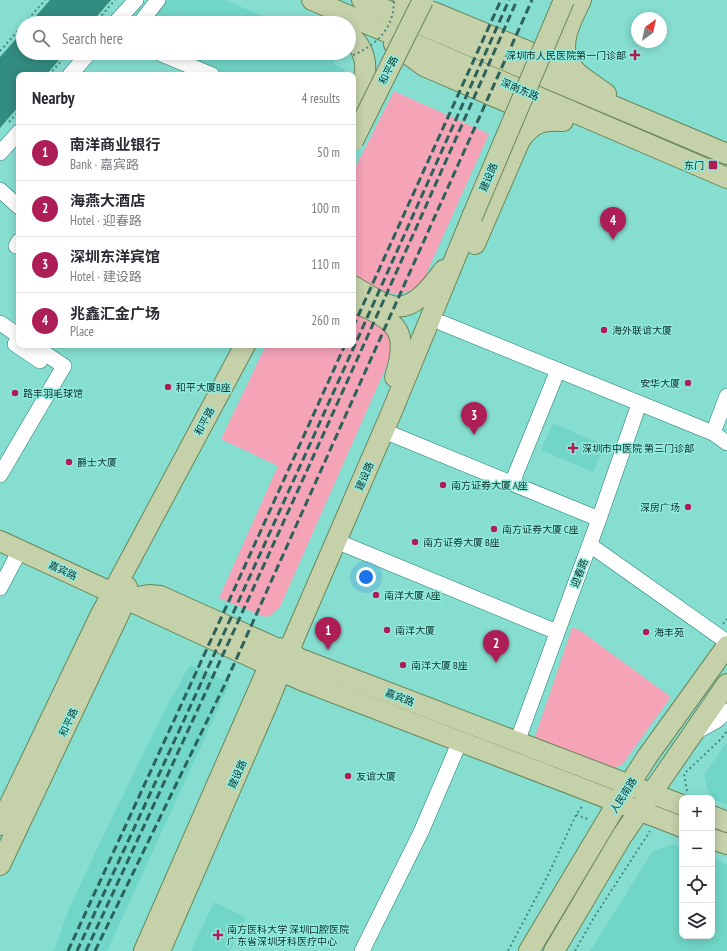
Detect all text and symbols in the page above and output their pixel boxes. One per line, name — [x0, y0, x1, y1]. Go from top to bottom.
north arrow — [631, 12, 667, 48]
search box — [16, 16, 356, 60]
icon: search — [30, 27, 52, 49]
text: Search here — [62, 29, 123, 48]
place label: 深圳市人民医院第一门诊部 — [506, 49, 626, 62]
marker: 深圳市人民医院第一门诊部 — [629, 49, 641, 61]
street label: 和平路 — [376, 54, 401, 87]
street label: 深南东路 — [499, 76, 541, 103]
text: Nearby — [32, 87, 75, 109]
text: 4 results — [301, 90, 340, 107]
text: 南洋商业银行 — [70, 135, 160, 154]
text: 1 — [42, 144, 48, 161]
text: 50 m — [317, 144, 340, 161]
text: Bank · 嘉宾路 — [70, 156, 139, 173]
place label: 东门 — [684, 159, 704, 172]
marker: 东门 — [707, 159, 719, 171]
street label: 建设路 — [477, 161, 500, 194]
text: 海燕大酒店 — [70, 191, 145, 210]
text: 2 — [42, 200, 48, 217]
text: 100 m — [311, 200, 340, 217]
pin: 4 — [600, 207, 626, 240]
text: Hotel · 迎春路 — [70, 212, 142, 229]
text: 深圳东洋宾馆 — [70, 247, 160, 266]
text: 3 — [42, 256, 48, 273]
text: 110 m — [311, 256, 340, 273]
text: Hotel · 建设路 — [70, 268, 142, 285]
text: 兆鑫汇金广场 — [70, 304, 160, 323]
text: 4 — [42, 312, 48, 329]
text: 260 m — [311, 312, 340, 329]
text: Place — [70, 323, 94, 340]
place label: 海外联谊大厦 — [612, 324, 672, 337]
marker: 海外联谊大厦 — [599, 325, 609, 335]
place label: 安华大厦 — [640, 377, 680, 390]
marker: 安华大厦 — [683, 378, 693, 388]
place label: 和平大厦B座 — [176, 381, 231, 394]
marker: 和平大厦B座 — [163, 382, 173, 392]
place label: 路丰羽毛球馆 — [23, 387, 83, 400]
marker: 路丰羽毛球馆 — [10, 388, 20, 398]
pin: 3 — [461, 402, 487, 435]
street label: 和平路 — [192, 405, 217, 438]
marker: 深圳市中医院 第三门诊部 — [567, 442, 579, 454]
place label: 深圳市中医院 第三门诊部 — [582, 442, 694, 455]
place label: 爵士大厦 — [77, 456, 117, 469]
marker: 爵士大厦 — [64, 457, 74, 467]
street label: 建设路 — [353, 460, 376, 493]
place label: 南方证券大厦 A座 — [451, 479, 528, 492]
marker: 南方证券大厦 A座 — [438, 480, 448, 490]
place label: 深房广场 — [640, 501, 680, 514]
marker: 深房广场 — [683, 502, 693, 512]
place label: 南方证券大厦 C座 — [502, 523, 579, 536]
marker: 南方证券大厦 C座 — [489, 524, 499, 534]
place label: 南方证券大厦 B座 — [423, 536, 500, 549]
marker: 南方证券大厦 B座 — [410, 537, 420, 547]
street label: 迎春路 — [568, 557, 591, 590]
street label: 嘉宾路 — [46, 558, 79, 583]
your location — [356, 567, 376, 587]
place label: 南洋大厦 A座 — [384, 589, 441, 602]
marker: 南洋大厦 A座 — [371, 590, 381, 600]
pin: 1 — [315, 617, 341, 650]
place label: 南洋大厦 — [395, 624, 435, 637]
marker: 南洋大厦 — [382, 625, 392, 635]
place label: 海丰苑 — [654, 626, 684, 639]
marker: 海丰苑 — [641, 627, 651, 637]
pin: 2 — [483, 630, 509, 663]
place label: 南洋大厦 B座 — [411, 659, 468, 672]
marker: 南洋大厦 B座 — [398, 660, 408, 670]
street label: 嘉宾路 — [383, 686, 416, 709]
street label: 和平路 — [56, 706, 81, 739]
street label: 建设路 — [225, 758, 249, 791]
place label: 友谊大厦 — [356, 770, 396, 783]
marker: 友谊大厦 — [343, 771, 353, 781]
street label: 人民南路 — [607, 775, 640, 816]
map controls — [679, 795, 715, 939]
button: + — [679, 795, 715, 831]
button: − — [679, 831, 715, 867]
button: locate — [679, 867, 715, 903]
button: layers — [679, 903, 715, 939]
place label: 南方医科大学 深圳口腔医院 广东省深圳牙科医疗中心 — [227, 923, 349, 948]
marker: 南方医科大学 深圳口腔医院 广东省深圳牙科医疗中心 — [212, 929, 224, 941]

